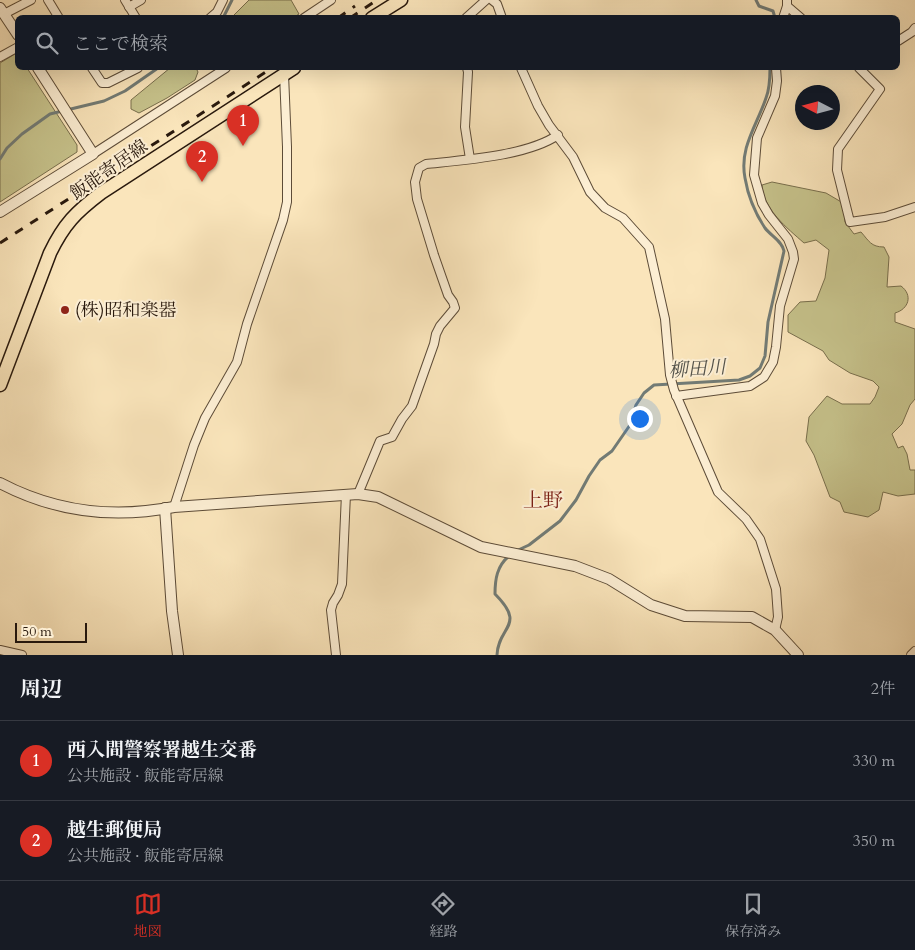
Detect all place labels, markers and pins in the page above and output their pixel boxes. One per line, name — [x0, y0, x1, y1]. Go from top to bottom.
pin: 1 — [227, 105, 259, 146]
pin: 2 — [186, 141, 218, 182]
place label: (株)昭和楽器 — [75, 298, 176, 323]
marker: (株)昭和楽器 — [59, 304, 71, 316]

